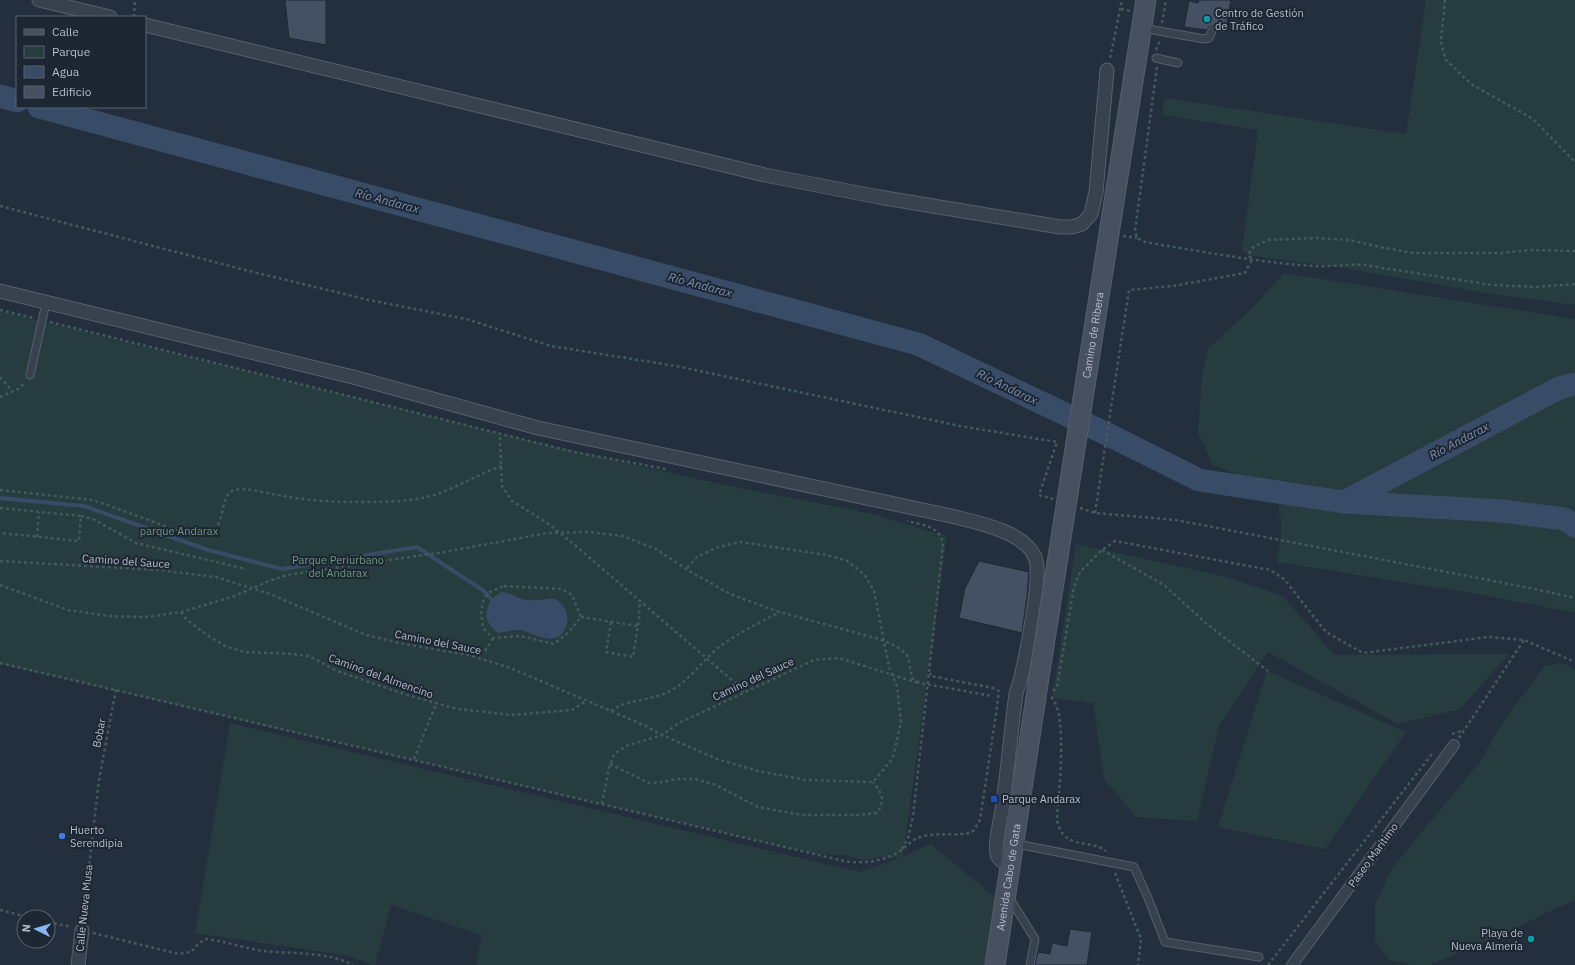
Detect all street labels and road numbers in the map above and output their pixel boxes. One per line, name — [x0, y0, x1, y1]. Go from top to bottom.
street label: Camino de Ribera — [1079, 291, 1107, 379]
street label: Camino del Sauce — [82, 551, 170, 571]
street label: Camino del Sauce — [393, 627, 483, 657]
street label: Camino del Almencino — [327, 650, 435, 702]
street label: Camino del Sauce — [710, 654, 796, 704]
street label: Bobar — [89, 717, 109, 749]
street label: Paseo Marítimo — [1345, 820, 1401, 890]
street label: Avenida Cabo de Gata — [993, 822, 1024, 932]
street label: Calle Nueva Musa — [72, 864, 96, 952]

